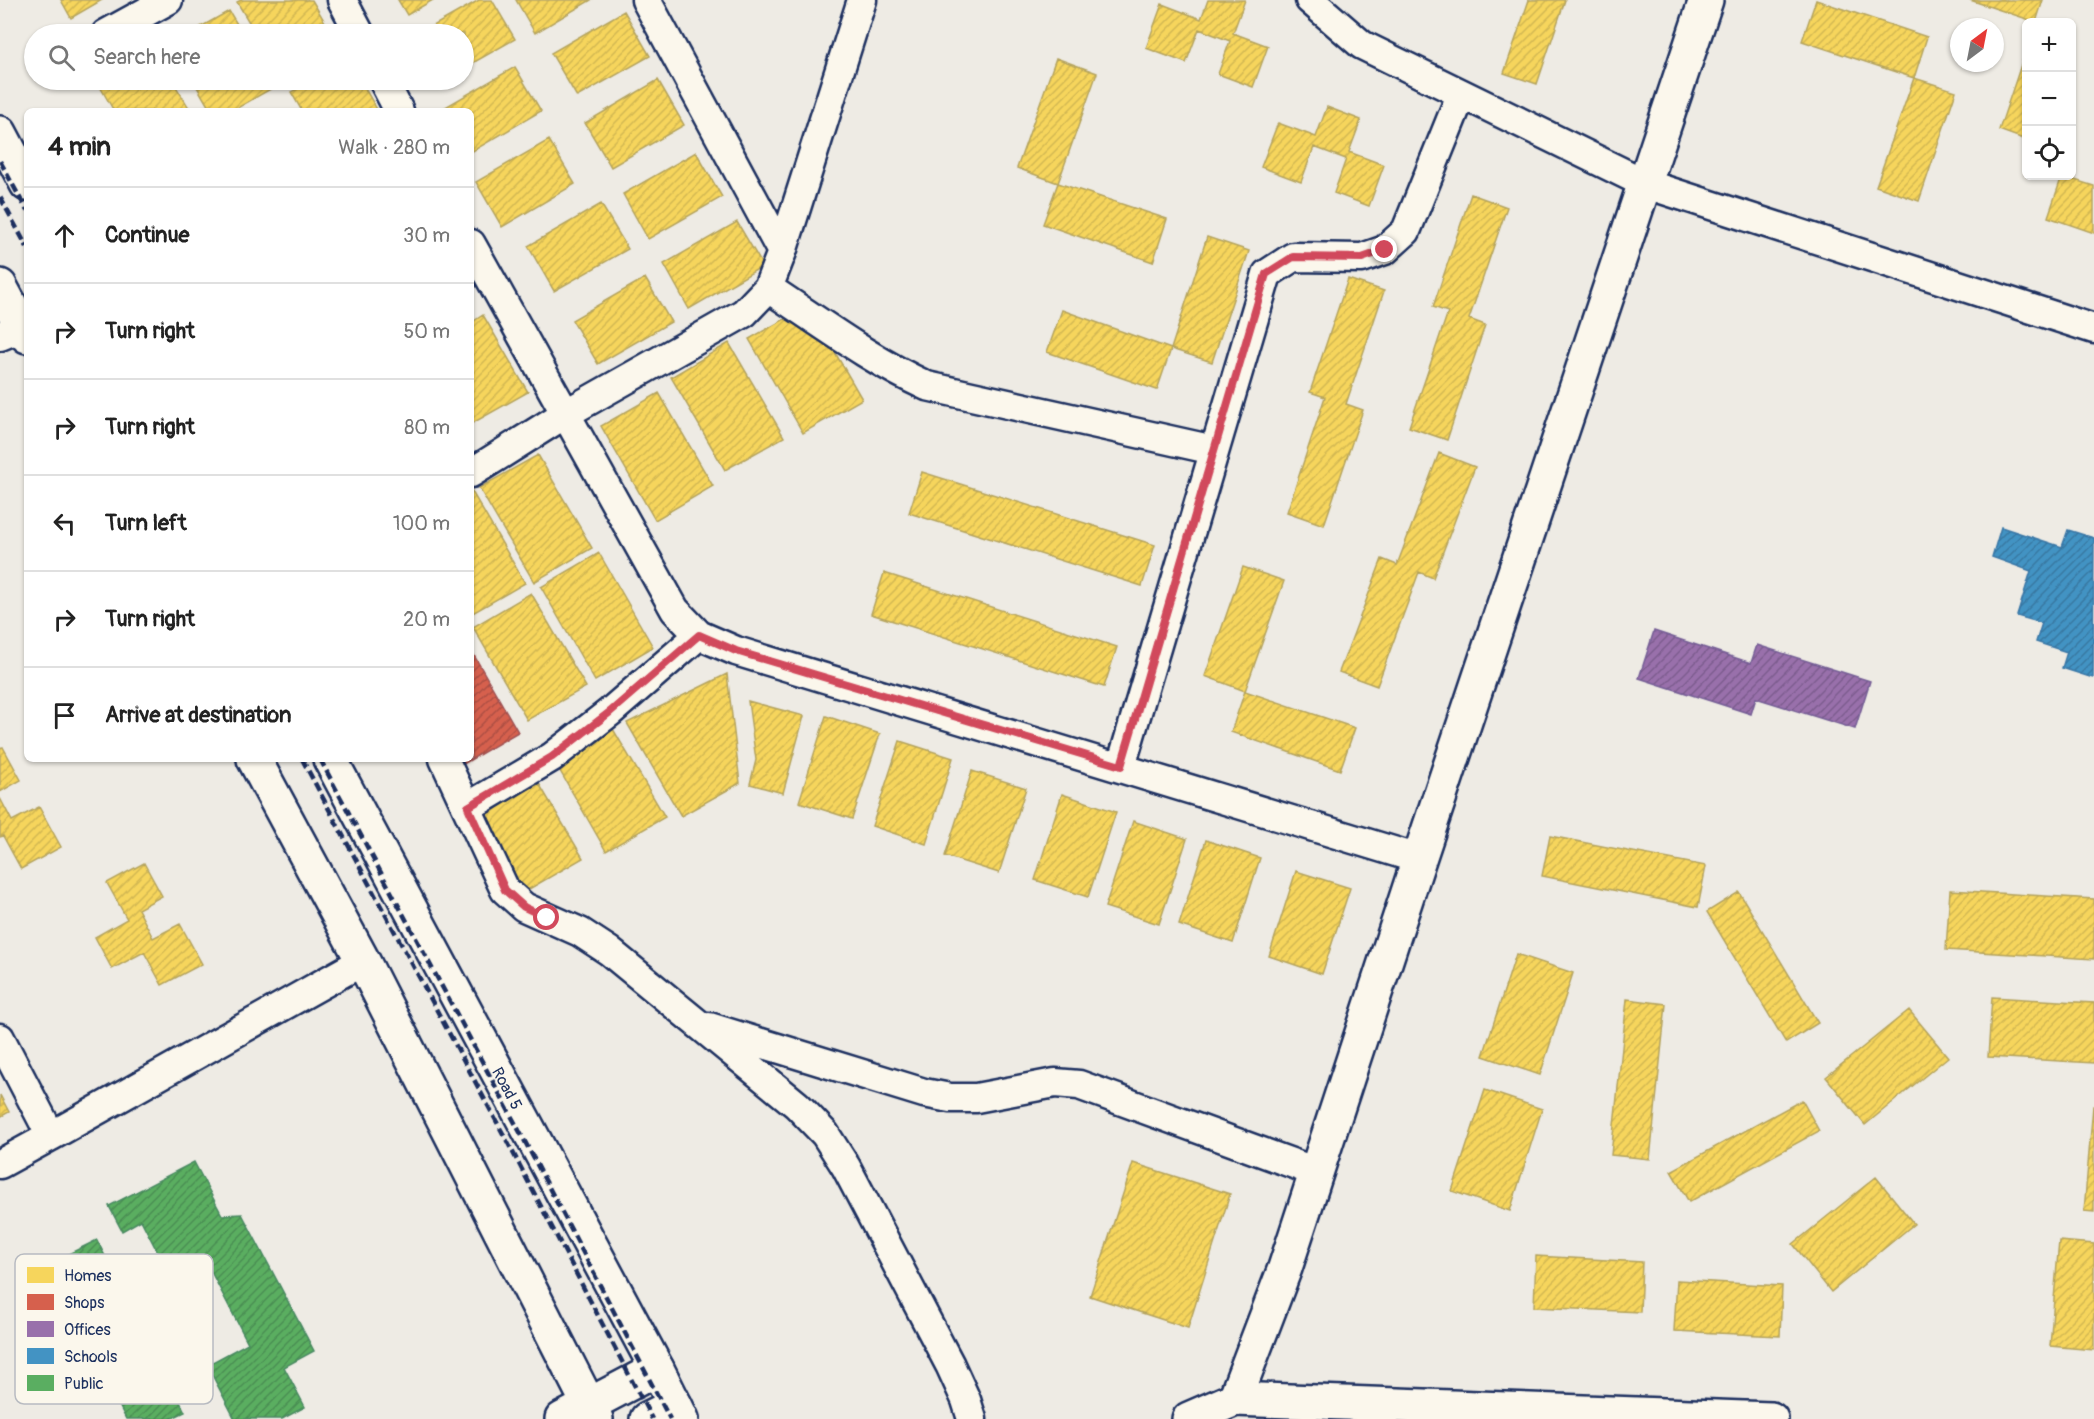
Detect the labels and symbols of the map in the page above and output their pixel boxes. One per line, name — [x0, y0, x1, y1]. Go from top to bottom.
north arrow — [1950, 18, 2004, 72]
route end — [1371, 236, 1397, 262]
route start — [533, 904, 559, 930]
street label: Road 5 — [487, 1064, 526, 1113]
legend — [15, 1254, 213, 1404]
text: Homes — [64, 1266, 112, 1286]
text: Shops — [64, 1293, 104, 1313]
text: Offices — [64, 1320, 111, 1340]
text: Schools — [64, 1347, 117, 1367]
text: Public — [64, 1374, 104, 1394]

